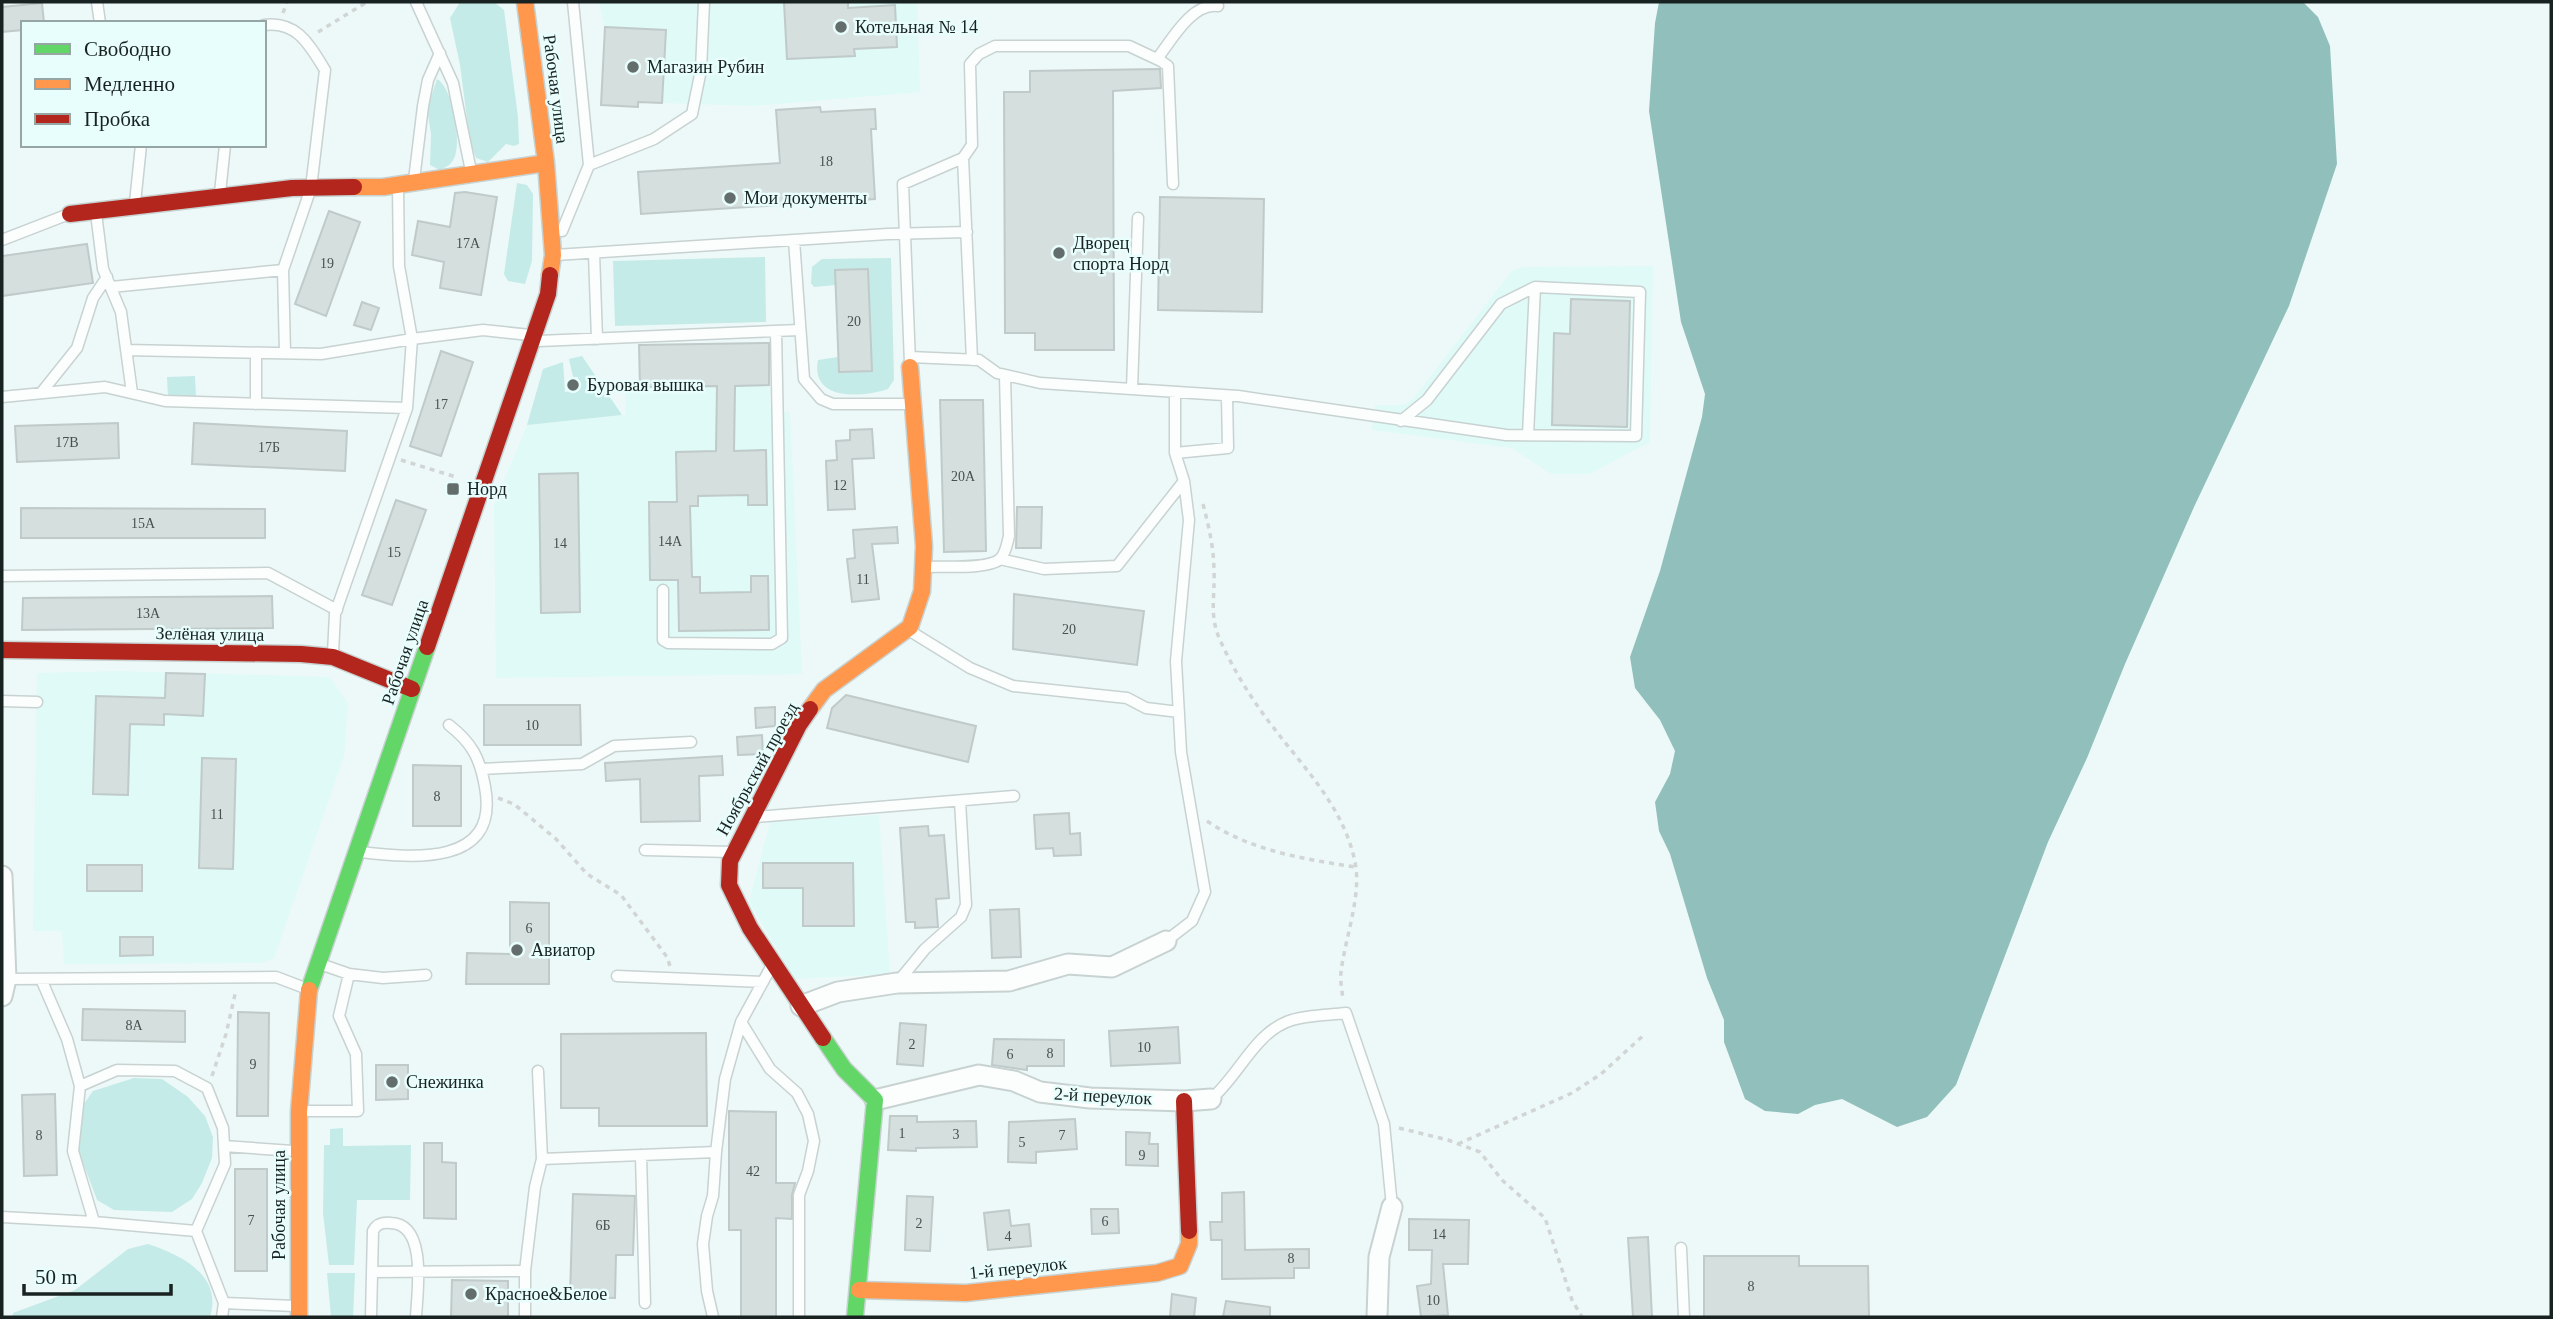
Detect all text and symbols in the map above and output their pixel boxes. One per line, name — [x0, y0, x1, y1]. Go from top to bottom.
place label: Котельная № 14 — [855, 17, 978, 37]
marker: Котельная № 14 — [833, 19, 849, 35]
legend — [21, 21, 266, 147]
street label: Рабочая улица — [539, 33, 573, 145]
text: Свободно — [84, 37, 171, 61]
place label: Магазин Рубин — [647, 57, 765, 77]
marker: Магазин Рубин — [625, 59, 641, 75]
text: Медленно — [84, 72, 175, 96]
text: Пробка — [84, 107, 151, 131]
house number: 18 — [819, 154, 833, 169]
place label: Мои документы — [744, 188, 867, 208]
marker: Мои документы — [722, 190, 738, 206]
place label: Дворец спорта Норд — [1073, 233, 1169, 274]
house number: 17А — [456, 236, 481, 251]
marker: Дворец спорта Норд — [1051, 245, 1067, 261]
house number: 19 — [320, 256, 334, 271]
house number: 20 — [847, 314, 861, 329]
place label: Буровая вышка — [587, 375, 704, 395]
marker: Буровая вышка — [565, 377, 581, 393]
house number: 17 — [434, 397, 448, 412]
house number: 17В — [55, 435, 79, 450]
house number: 17Б — [258, 440, 280, 455]
house number: 20А — [951, 469, 976, 484]
house number: 12 — [833, 478, 847, 493]
place label: Норд — [467, 479, 507, 499]
marker: Норд — [445, 481, 461, 497]
house number: 15А — [131, 516, 156, 531]
house number: 14А — [658, 534, 683, 549]
house number: 14 — [553, 536, 567, 551]
house number: 15 — [387, 545, 401, 560]
house number: 11 — [856, 572, 870, 587]
street label: Рабочая улица — [378, 597, 432, 707]
house number: 13А — [136, 606, 161, 621]
house number: 20 — [1062, 622, 1076, 637]
street label: Зелёная улица — [155, 623, 265, 645]
street label: Ноябрьский проезд — [712, 699, 802, 839]
house number: 10 — [525, 718, 539, 733]
house number: 8 — [434, 789, 441, 804]
house number: 11 — [210, 807, 224, 822]
house number: 6 — [526, 921, 533, 936]
place label: Авиатор — [531, 940, 595, 960]
marker: Авиатор — [509, 942, 525, 958]
house number: 8А — [125, 1018, 143, 1033]
house number: 2 — [909, 1037, 916, 1052]
house number: 10 — [1137, 1040, 1151, 1055]
house number: 8 — [1047, 1046, 1054, 1061]
house number: 6 — [1007, 1047, 1014, 1062]
house number: 9 — [250, 1057, 257, 1072]
place label: Снежинка — [406, 1072, 484, 1092]
marker: Снежинка — [384, 1074, 400, 1090]
street label: 2-й переулок — [1053, 1083, 1153, 1109]
house number: 1 — [899, 1126, 906, 1141]
house number: 3 — [953, 1127, 960, 1142]
house number: 8 — [36, 1128, 43, 1143]
house number: 7 — [1059, 1128, 1066, 1143]
house number: 5 — [1019, 1135, 1026, 1150]
house number: 9 — [1139, 1148, 1146, 1163]
street label: Рабочая улица — [269, 1150, 289, 1260]
house number: 42 — [746, 1164, 760, 1179]
house number: 7 — [248, 1213, 255, 1228]
house number: 6 — [1102, 1214, 1109, 1229]
house number: 2 — [916, 1216, 923, 1231]
house number: 6Б — [595, 1218, 611, 1233]
house number: 14 — [1432, 1227, 1446, 1242]
house number: 4 — [1005, 1229, 1012, 1244]
house number: 8 — [1288, 1251, 1295, 1266]
scale bar — [24, 1252, 172, 1296]
street label: 1-й переулок — [968, 1253, 1068, 1283]
text: 50 m — [35, 1265, 78, 1289]
house number: 8 — [1748, 1279, 1755, 1294]
place label: Красное&Белое — [485, 1284, 607, 1304]
marker: Красное&Белое — [463, 1286, 479, 1302]
house number: 10 — [1426, 1293, 1440, 1308]

